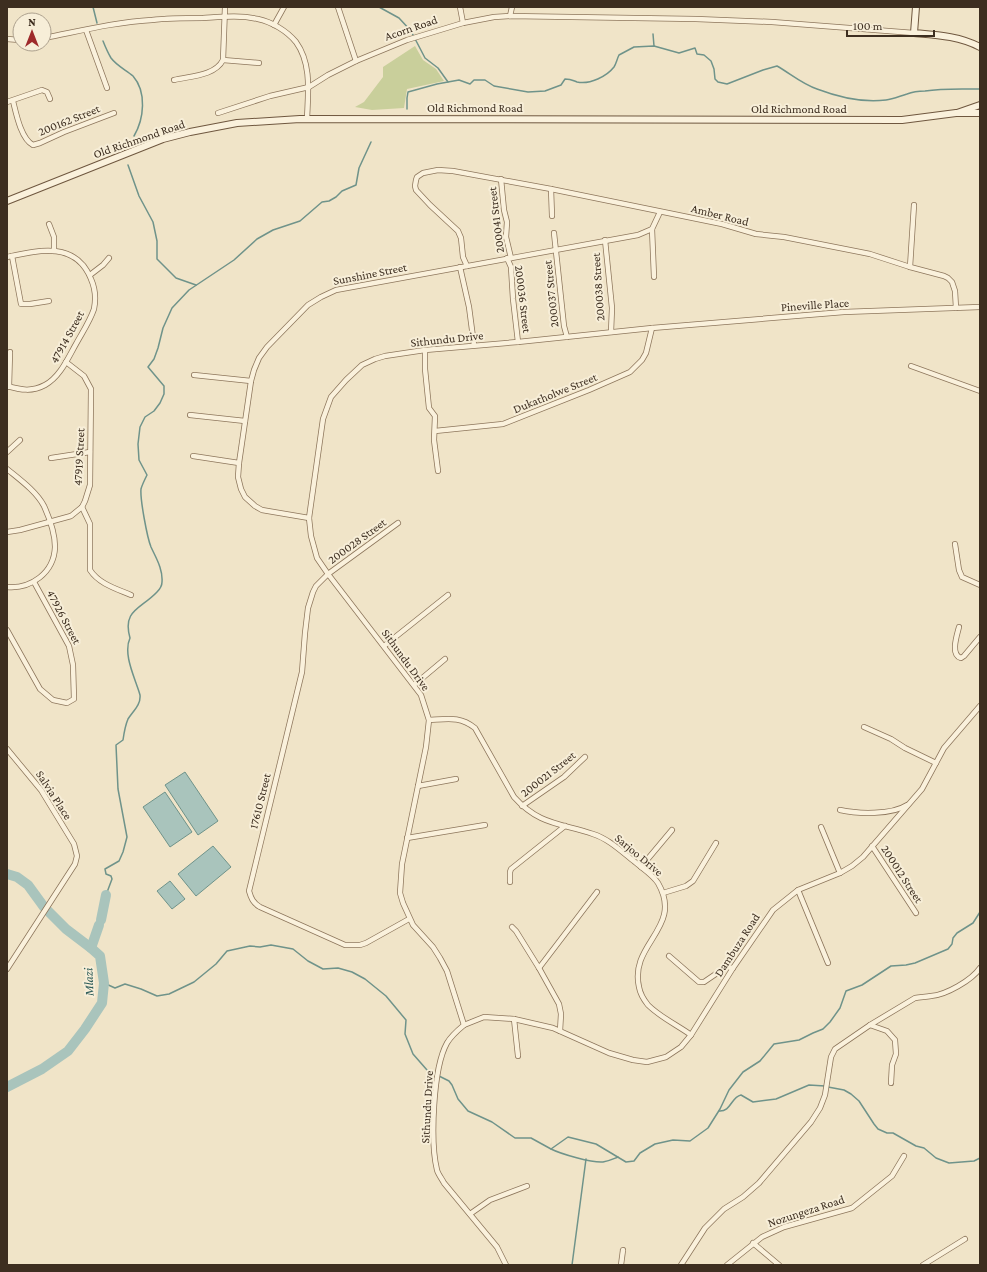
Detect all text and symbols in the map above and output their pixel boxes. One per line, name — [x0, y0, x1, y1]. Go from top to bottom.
north arrow — [12, 12, 52, 52]
street label: Acorn Road — [383, 12, 440, 44]
scale bar — [847, 12, 934, 38]
text: N — [28, 16, 36, 28]
text: 100 m — [853, 19, 883, 33]
street label: 200162 Street — [36, 101, 103, 139]
street label: Old Richmond Road — [427, 101, 524, 115]
street label: Old Richmond Road — [751, 102, 848, 116]
street label: Old Richmond Road — [91, 117, 187, 161]
street label: 200041 Street — [485, 185, 507, 254]
street label: Amber Road — [690, 201, 751, 229]
street label: 200038 Street — [589, 251, 607, 322]
street label: 200037 Street — [540, 259, 561, 328]
street label: Sunshine Street — [332, 260, 409, 288]
street label: 200036 Street — [512, 264, 534, 335]
street label: Pineville Place — [780, 296, 850, 314]
street label: 47914 Street — [47, 307, 88, 366]
street label: Sithundu Drive — [410, 328, 484, 350]
street label: Dukatholwe Street — [511, 369, 600, 416]
street label: 47919 Street — [70, 427, 88, 486]
street label: 200028 Street — [325, 515, 390, 567]
street label: 47926 Street — [44, 587, 85, 647]
street label: Sithundu Drive — [379, 626, 433, 694]
street label: 200021 Street — [518, 748, 579, 800]
street label: Salvia Place — [33, 768, 75, 822]
street label: 17610 Street — [246, 771, 274, 830]
street label: Sarjoo Drive — [612, 831, 666, 879]
street label: 200012 Street — [878, 842, 926, 906]
street label: Dambuza Road — [711, 910, 763, 979]
water label: Mlazi — [80, 967, 97, 998]
street label: Sithundu Drive — [418, 1070, 436, 1144]
street label: Nozungeza Road — [766, 1192, 847, 1230]

